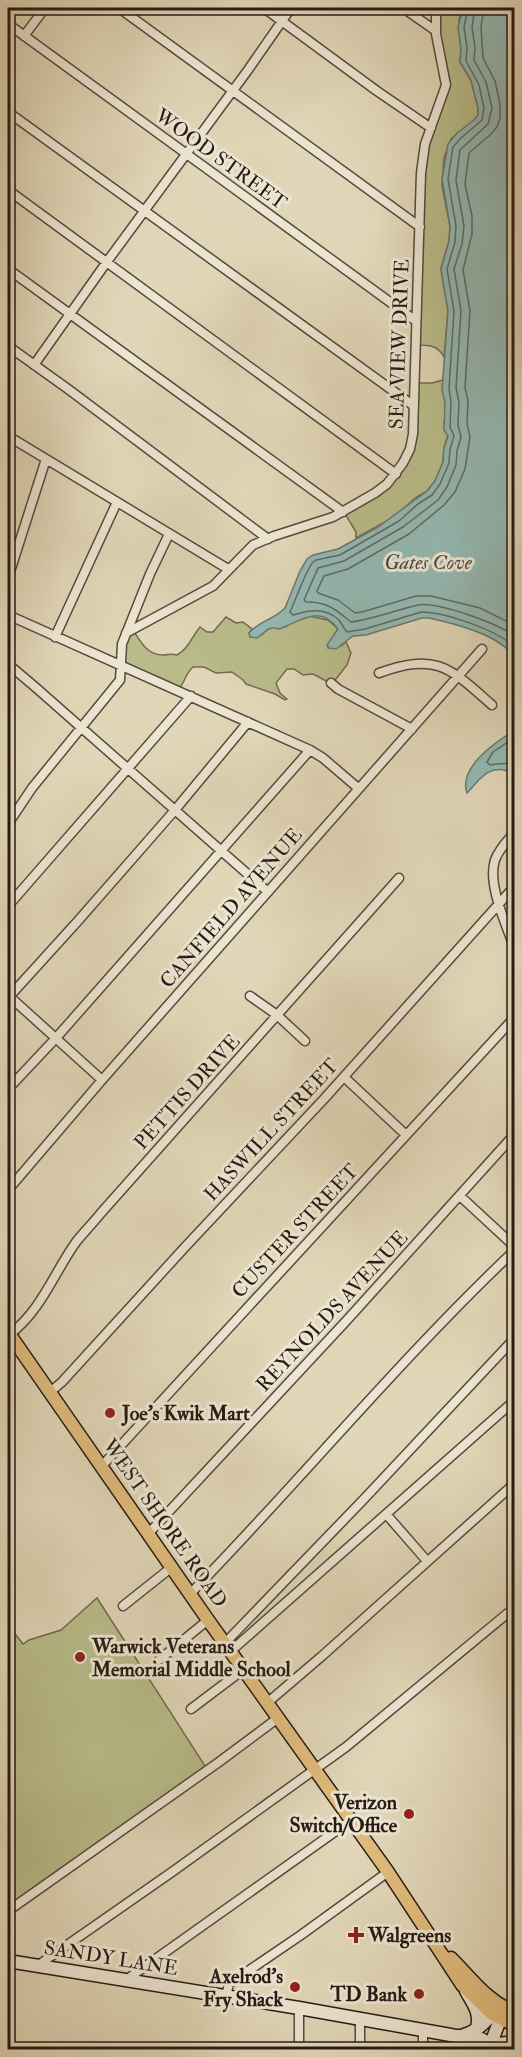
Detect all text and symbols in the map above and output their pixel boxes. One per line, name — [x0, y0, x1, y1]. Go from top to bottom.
street label: WOOD STREET — [149, 102, 292, 215]
street label: SEA VIEW DRIVE — [384, 258, 414, 430]
water label: Gates Cove — [384, 549, 473, 576]
street label: CANFIELD AVENUE — [155, 823, 307, 993]
street label: PETTIS DRIVE — [129, 1029, 245, 1155]
street label: HASWILL STREET — [199, 1053, 344, 1206]
street label: CUSTER STREET — [226, 1159, 364, 1303]
street label: REYNOLDS AVENUE — [251, 1225, 413, 1397]
place label: Joe's Kwik Mart — [121, 1401, 250, 1426]
marker: Joe's Kwik Mart — [103, 1406, 117, 1420]
street label: WEST SHORE ROAD — [97, 1433, 233, 1612]
place label: Warwick Veterans Memorial Middle School — [91, 1634, 291, 1682]
marker: Warwick Veterans Memorial Middle School — [73, 1650, 87, 1664]
place label: Verizon Switch/Office — [290, 1790, 398, 1838]
marker: Verizon Switch/Office — [402, 1807, 416, 1821]
place label: Walgreens — [367, 1923, 451, 1949]
marker: Walgreens — [349, 1928, 363, 1942]
street label: SANDY LANE — [42, 1935, 180, 1981]
place label: Axelrod's Fry Shack — [203, 1964, 283, 2013]
marker: Axelrod's Fry Shack — [288, 1980, 302, 1994]
place label: TD Bank — [329, 1982, 407, 2007]
marker: TD Bank — [412, 1987, 426, 2001]

